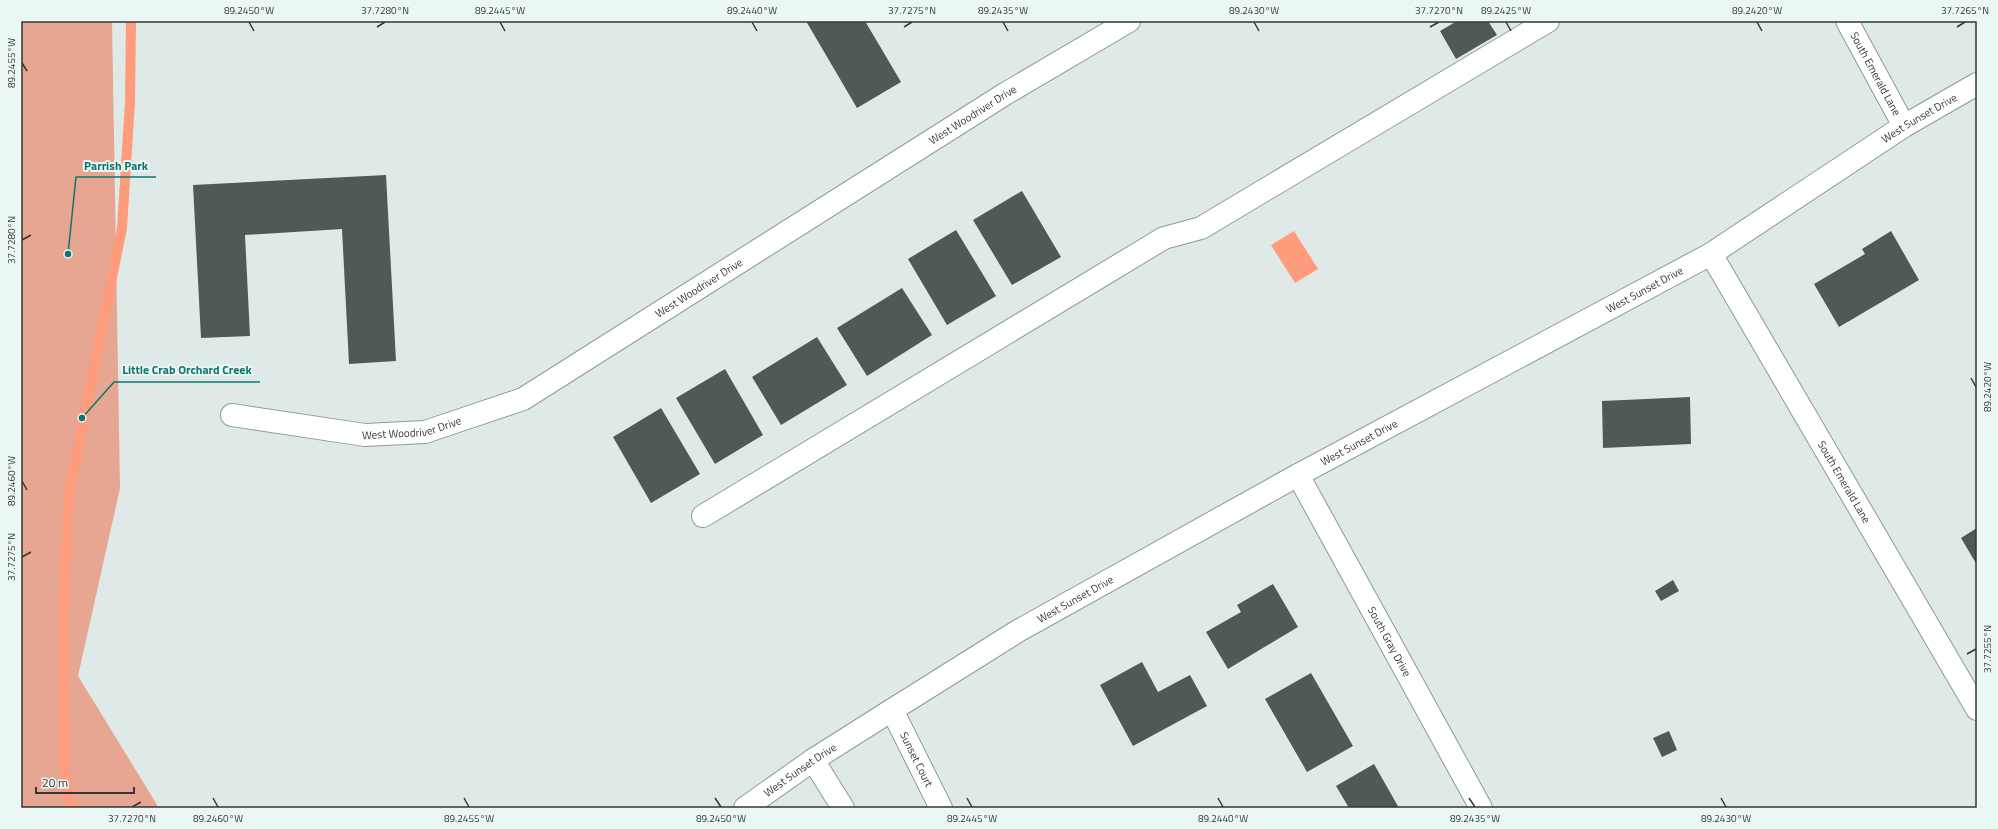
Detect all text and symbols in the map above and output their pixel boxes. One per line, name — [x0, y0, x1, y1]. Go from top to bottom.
text: 89.2450°W — [224, 3, 274, 18]
text: 37.7280°N — [361, 3, 409, 18]
text: 89.2445°W — [475, 3, 525, 18]
text: 89.2440°W — [727, 3, 777, 18]
text: 37.7275°N — [888, 3, 936, 18]
text: 89.2435°W — [978, 3, 1028, 18]
text: 89.2430°W — [1229, 3, 1279, 18]
text: 37.7270°N — [1415, 3, 1463, 18]
text: 89.2425°W — [1481, 3, 1531, 18]
text: 89.2420°W — [1732, 3, 1782, 18]
text: 37.7265°N — [1941, 3, 1989, 18]
street label: South Emerald Lane — [1846, 29, 1905, 119]
text: 89.2455°W — [4, 38, 19, 88]
street label: West Woodriver Drive — [926, 81, 1020, 148]
street label: West Sunset Drive — [1878, 89, 1960, 147]
callout: Parrish Park — [76, 153, 156, 177]
text: Parrish Park — [84, 156, 149, 175]
text: 37.7280°N — [4, 216, 19, 264]
street label: West Woodriver Drive — [652, 254, 746, 321]
street label: West Sunset Drive — [1603, 262, 1686, 317]
callout: Little Crab Orchard Creek — [114, 358, 260, 382]
text: Little Crab Orchard Creek — [122, 360, 252, 379]
text: 89.2420°W — [1980, 362, 1995, 412]
street label: West Woodriver Drive — [362, 412, 464, 443]
street label: West Sunset Drive — [1317, 415, 1401, 470]
street label: South Emerald Lane — [1814, 438, 1875, 527]
text: 89.2460°W — [4, 456, 19, 506]
text: 37.7275°N — [4, 533, 19, 581]
street label: West Sunset Drive — [1034, 571, 1117, 627]
street label: South Gray Drive — [1364, 604, 1415, 680]
text: 37.7255°N — [1980, 625, 1995, 673]
street label: Sunset Court — [896, 729, 937, 790]
street label: West Sunset Drive — [760, 739, 840, 800]
scale bar — [36, 769, 134, 795]
text: 20 m — [42, 773, 68, 792]
text: 37.7270°N — [108, 811, 156, 826]
text: 89.2460°W — [193, 811, 243, 826]
text: 89.2455°W — [444, 811, 494, 826]
text: 89.2450°W — [696, 811, 746, 826]
text: 89.2445°W — [947, 811, 997, 826]
text: 89.2440°W — [1198, 811, 1248, 826]
text: 89.2435°W — [1450, 811, 1500, 826]
text: 89.2430°W — [1701, 811, 1751, 826]

